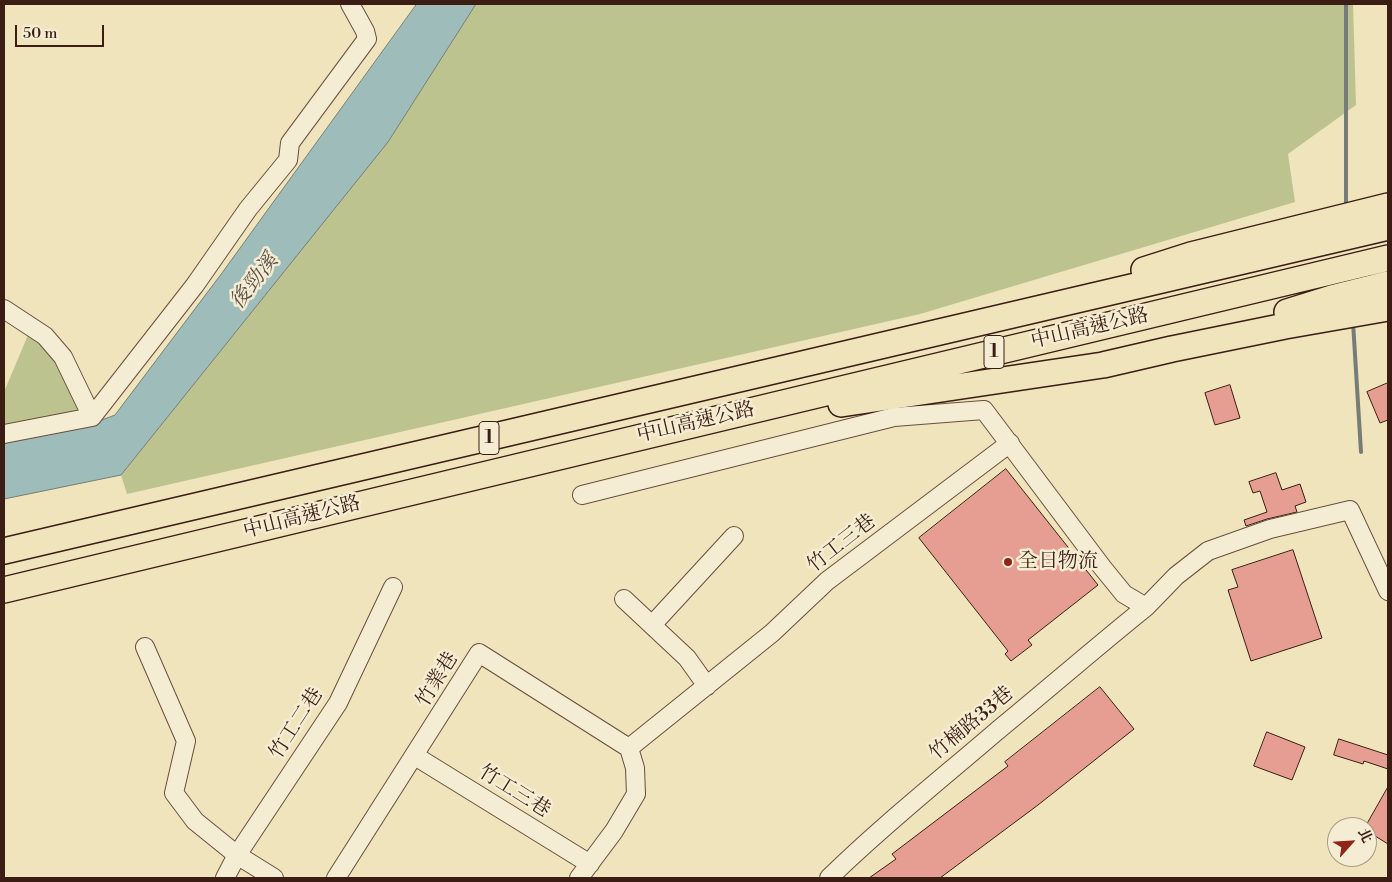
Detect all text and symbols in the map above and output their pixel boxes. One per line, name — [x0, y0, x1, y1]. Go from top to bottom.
scale bar — [18, 15, 106, 47]
text: 50 m — [23, 24, 57, 43]
water label: 後勁溪 — [226, 249, 284, 315]
street label: 中山高速公路 — [1029, 304, 1151, 354]
road number: 1 — [984, 336, 1004, 368]
street label: 中山高速公路 — [635, 398, 757, 448]
road number: 1 — [479, 422, 499, 454]
street label: 中山高速公路 — [241, 492, 363, 544]
street label: 竹工三巷 — [803, 510, 881, 578]
place label: 全日物流 — [1018, 550, 1098, 574]
marker: 全日物流 — [1002, 556, 1014, 568]
street label: 竹業巷 — [412, 648, 464, 712]
street label: 竹楠路33巷 — [925, 682, 1019, 766]
street label: 竹工二巷 — [265, 684, 329, 764]
street label: 竹工三巷 — [474, 761, 554, 823]
north arrow — [1327, 817, 1377, 867]
text: 北 — [1353, 826, 1376, 846]

